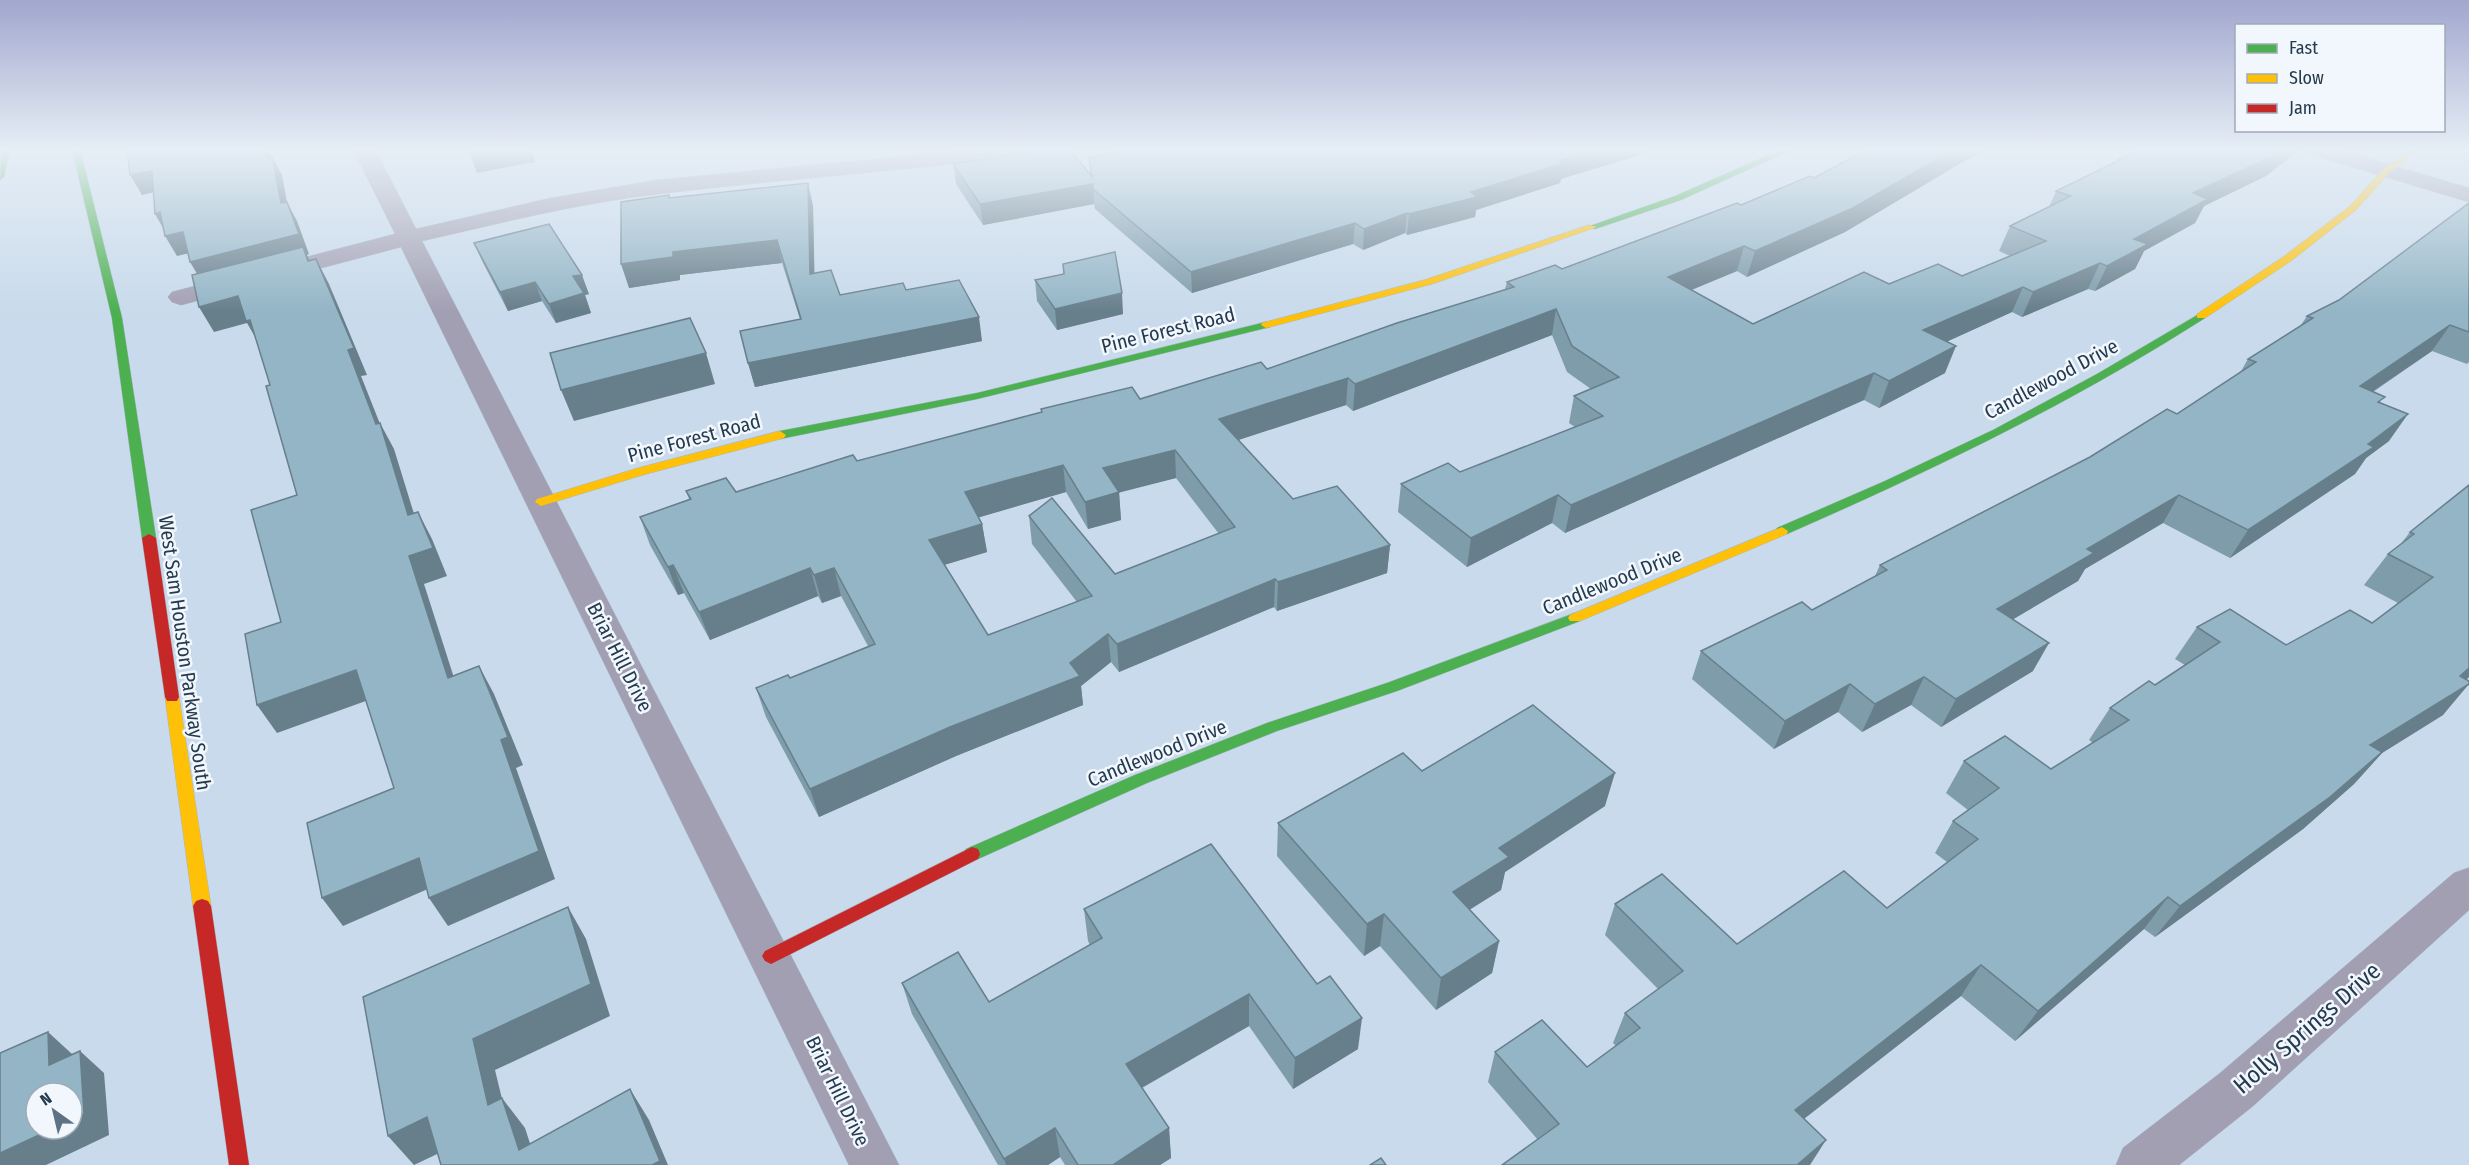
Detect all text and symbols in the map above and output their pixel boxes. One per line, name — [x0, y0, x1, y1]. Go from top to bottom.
legend — [2235, 24, 2445, 132]
text: Fast — [2289, 37, 2318, 59]
text: Slow — [2289, 67, 2324, 89]
text: Jam — [2289, 97, 2317, 119]
street label: Pine Forest Road — [1099, 302, 1237, 358]
street label: Candlewood Drive — [1980, 334, 2122, 424]
street label: Pine Forest Road — [625, 409, 763, 467]
street label: West Sam Houston Parkway South — [154, 514, 216, 792]
street label: Candlewood Drive — [1539, 542, 1685, 620]
street label: Briar Hill Drive — [582, 598, 658, 716]
street label: Candlewood Drive — [1084, 714, 1230, 792]
street label: Holly Springs Drive — [2228, 957, 2386, 1099]
street label: Briar Hill Drive — [801, 1032, 875, 1150]
north arrow — [24, 1081, 84, 1141]
text: N — [37, 1088, 55, 1110]

